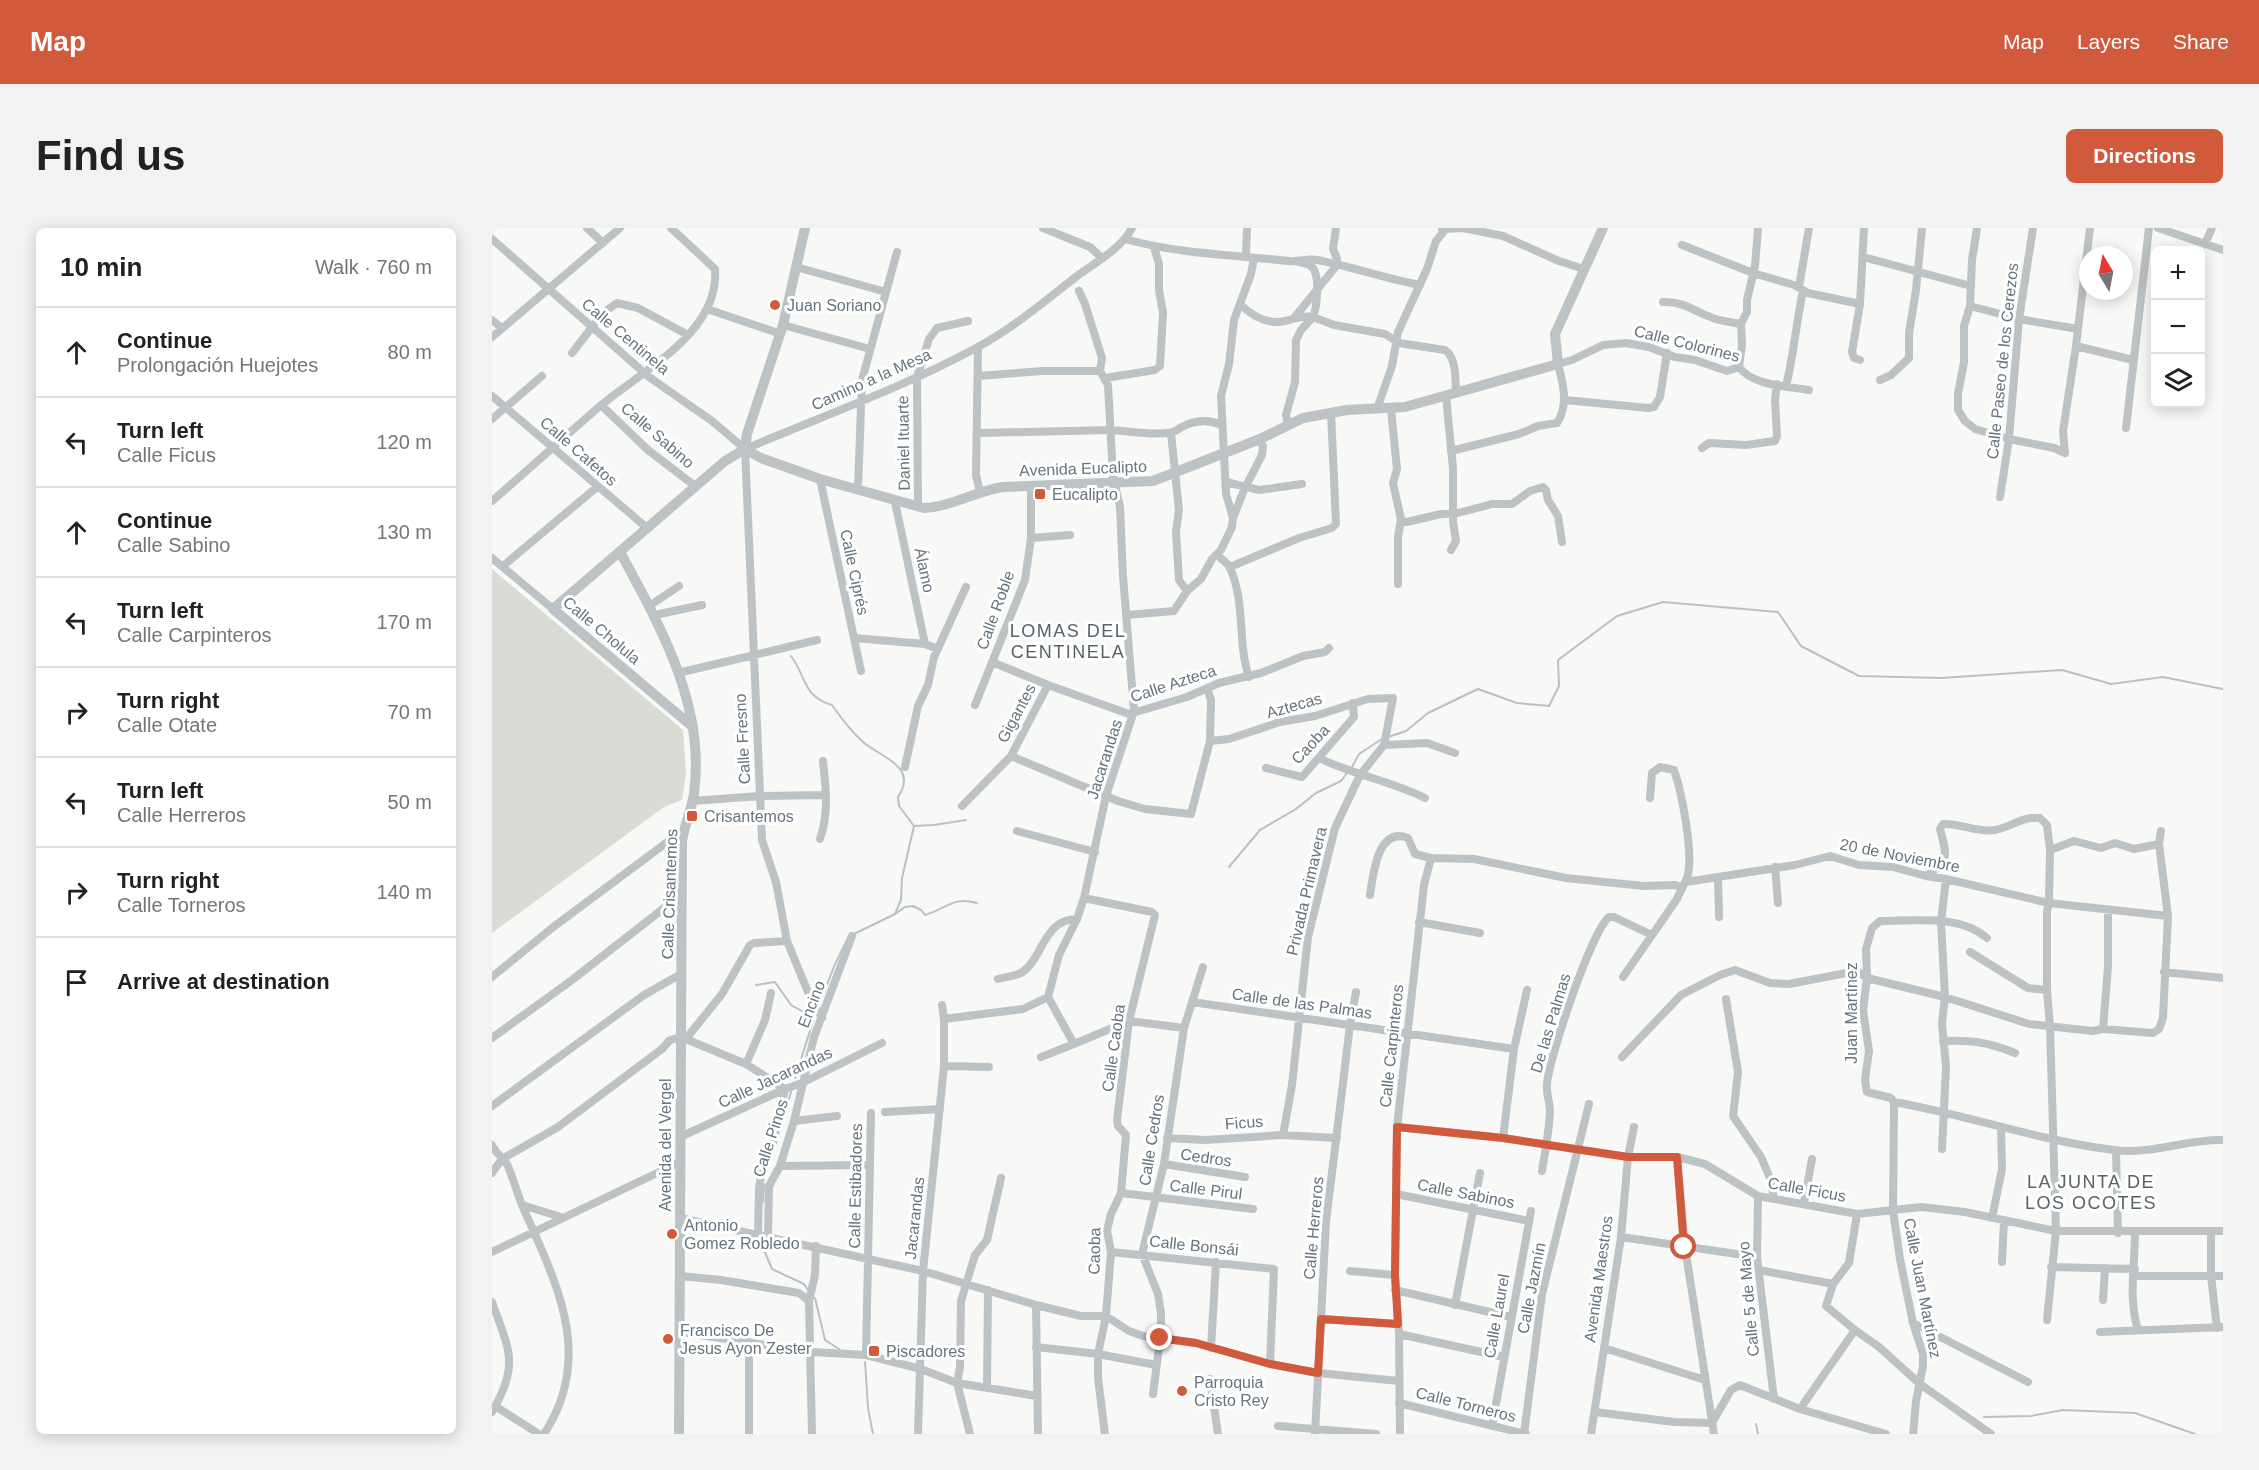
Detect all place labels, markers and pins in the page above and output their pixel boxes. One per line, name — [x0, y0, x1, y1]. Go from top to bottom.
place label: Juan Soriano — [787, 297, 881, 314]
marker: Juan Soriano — [768, 298, 782, 312]
place label: Eucalipto — [1052, 486, 1118, 503]
marker: Eucalipto — [1033, 487, 1047, 501]
place label: Crisantemos — [704, 808, 794, 825]
marker: Crisantemos — [685, 809, 699, 823]
place label: Antonio Gomez Robledo — [684, 1217, 800, 1252]
marker: Antonio Gomez Robledo — [665, 1227, 679, 1241]
place label: Francisco De Jesus Ayon Zester — [680, 1322, 812, 1357]
marker: Francisco De Jesus Ayon Zester — [661, 1332, 675, 1346]
place label: Piscadores — [886, 1343, 965, 1360]
marker: Piscadores — [867, 1344, 881, 1358]
place label: Parroquia Cristo Rey — [1194, 1374, 1269, 1409]
marker: Parroquia Cristo Rey — [1175, 1384, 1189, 1398]

